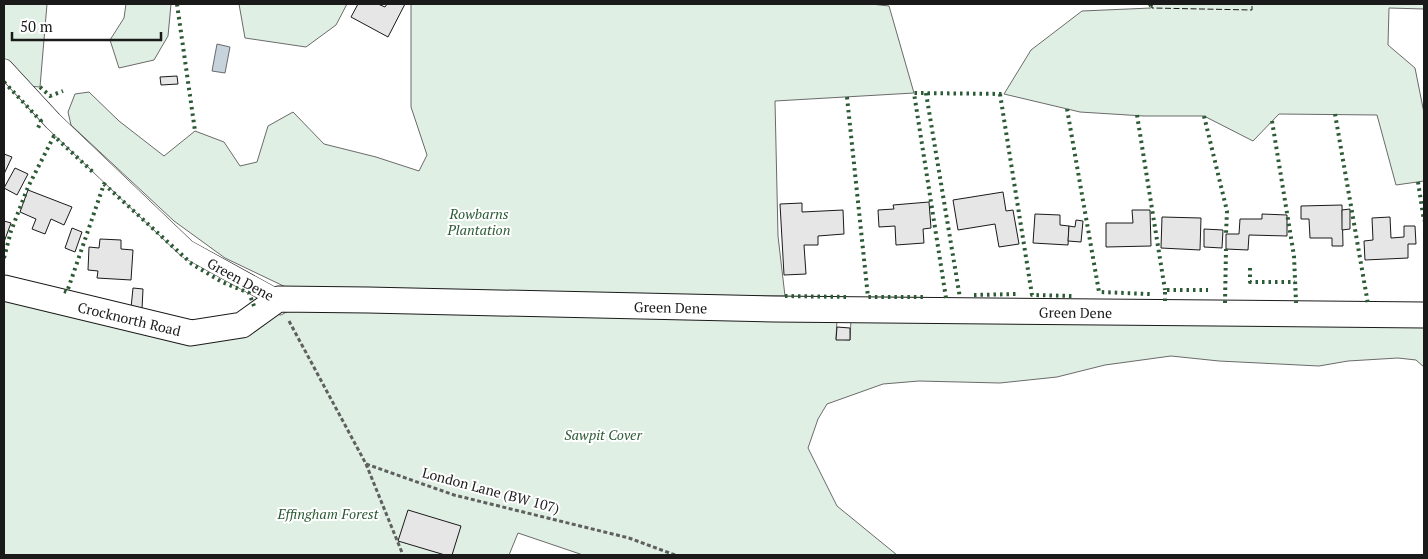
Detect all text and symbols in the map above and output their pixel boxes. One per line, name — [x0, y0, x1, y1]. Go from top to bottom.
scale bar — [12, 10, 161, 42]
text: 50 m — [20, 16, 53, 36]
park label: Rowbarns Plantation — [447, 204, 510, 239]
street label: Green Dene — [204, 253, 278, 305]
street label: Green Dene — [634, 296, 707, 317]
street label: Crocknorth Road — [76, 297, 183, 340]
street label: Green Dene — [1039, 302, 1112, 322]
park label: Sawpit Cover — [564, 425, 642, 444]
street label: London Lane (BW 107) — [420, 463, 562, 517]
park label: Effingham Forest — [277, 504, 379, 523]

